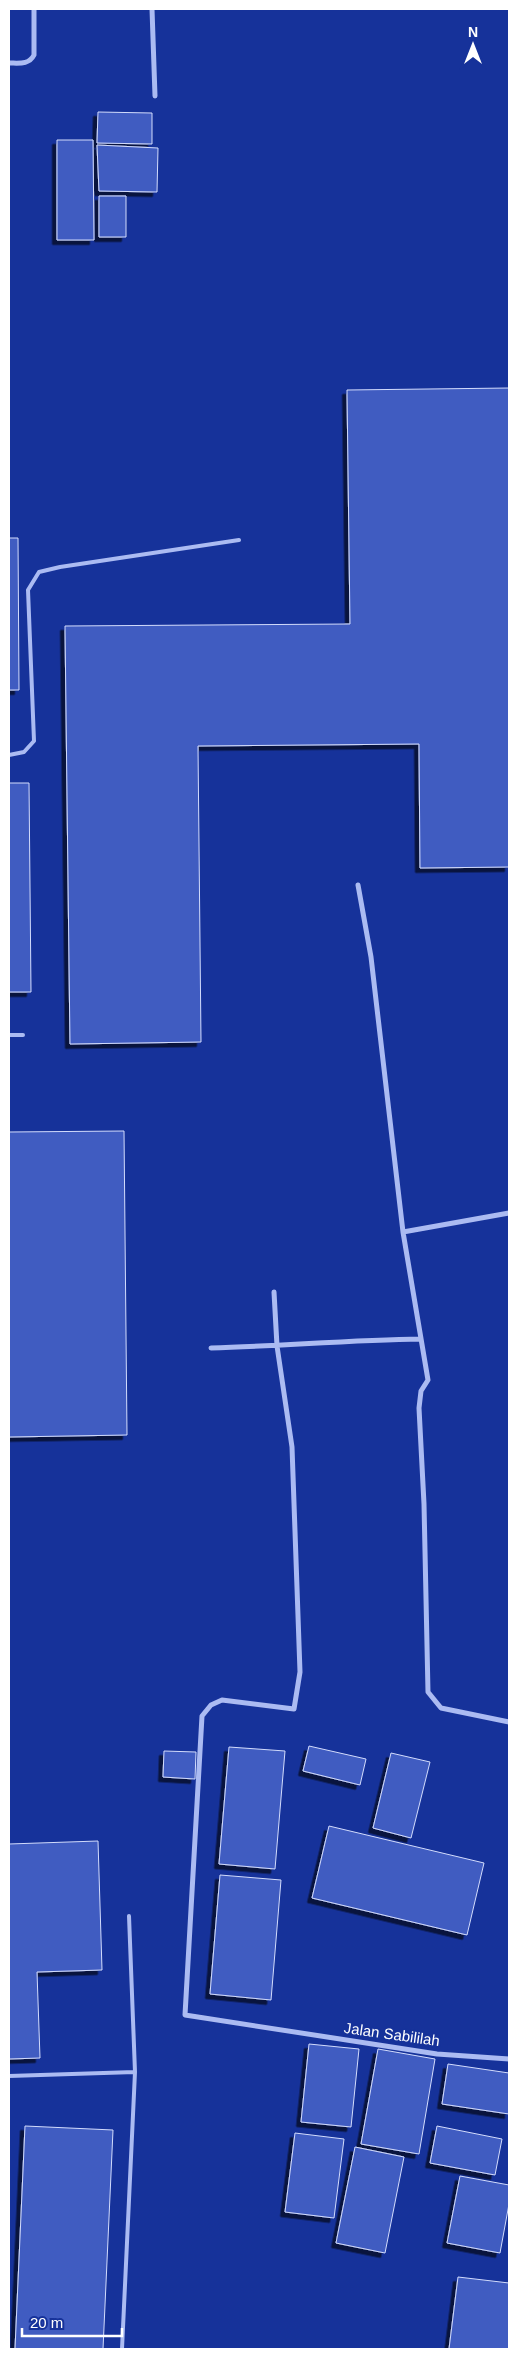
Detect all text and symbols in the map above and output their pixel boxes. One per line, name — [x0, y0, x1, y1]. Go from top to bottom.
north arrow — [448, 20, 498, 70]
text: N — [468, 24, 478, 40]
street label: Jalan Sabililah — [343, 2019, 441, 2049]
scale bar — [22, 2306, 122, 2338]
text: 20 m — [30, 2314, 63, 2331]

